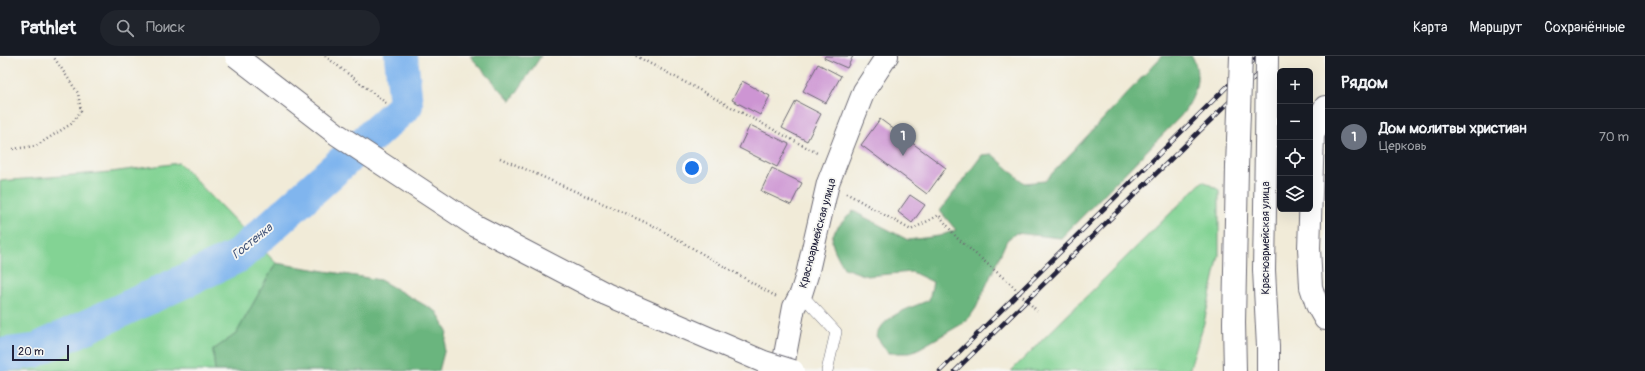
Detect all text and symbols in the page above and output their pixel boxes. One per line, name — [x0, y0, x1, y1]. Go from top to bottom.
search box — [100, 10, 380, 46]
text: Pathlet — [20, 16, 76, 40]
icon: search — [114, 17, 136, 39]
text: Поиск — [146, 18, 185, 37]
text: Карта — [1413, 19, 1448, 36]
text: Маршрут — [1470, 19, 1522, 36]
text: Сохранённые — [1544, 19, 1625, 36]
map controls — [1277, 68, 1313, 212]
button: + — [1277, 68, 1313, 104]
text: Рядом — [1341, 72, 1388, 93]
button: − — [1277, 104, 1313, 140]
text: Дом молитвы христиан — [1379, 119, 1527, 138]
pin: 1 — [890, 123, 916, 156]
text: 1 — [1351, 129, 1357, 145]
text: 70 m — [1599, 129, 1629, 145]
text: Церковь — [1379, 138, 1427, 154]
button: locate — [1277, 140, 1313, 176]
your location — [682, 158, 702, 178]
button: layers — [1277, 176, 1313, 212]
street label: Красноармейская улица — [797, 177, 838, 289]
street label: Красноармейская улица — [1259, 181, 1272, 295]
water label: Гостенка — [229, 220, 277, 262]
scale bar — [12, 343, 69, 362]
text: 20 m — [18, 345, 44, 358]

